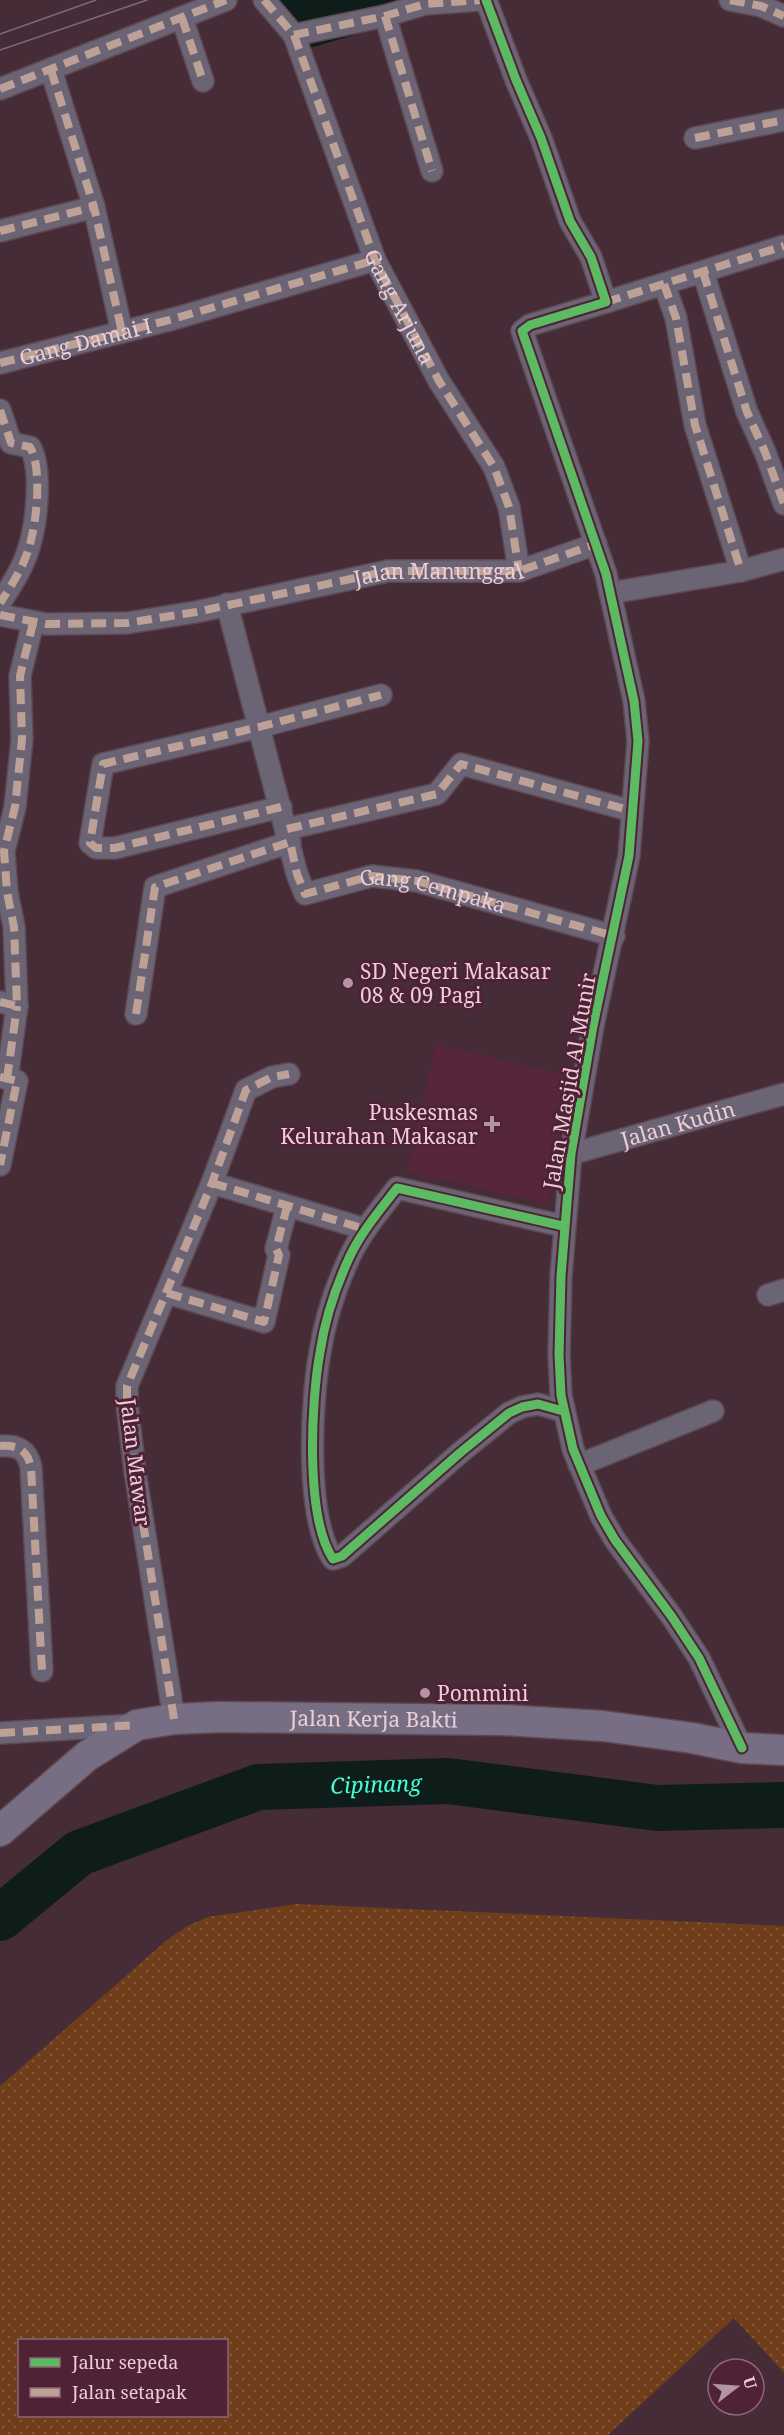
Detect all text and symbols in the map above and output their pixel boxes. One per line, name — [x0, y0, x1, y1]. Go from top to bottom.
street label: Gang Arjuna — [358, 245, 442, 369]
street label: Gang Damai I — [16, 311, 155, 372]
street label: Jalan Manunggal — [350, 556, 528, 592]
street label: Gang Cempaka — [356, 862, 509, 919]
place label: SD Negeri Makasar 08 & 09 Pagi — [360, 957, 551, 1009]
street label: Jalan Masjid Al Munir — [536, 971, 602, 1192]
marker: SD Negeri Makasar 08 & 09 Pagi — [341, 976, 355, 990]
street label: Jalan Kudin — [617, 1094, 738, 1154]
place label: Puskesmas Kelurahan Makasar — [280, 1098, 478, 1150]
marker: Puskesmas Kelurahan Makasar — [483, 1115, 501, 1133]
street label: Jalan Mawar — [114, 1396, 158, 1527]
place label: Pommini — [437, 1679, 529, 1707]
marker: Pommini — [418, 1686, 432, 1700]
street label: Jalan Kerja Bakti — [289, 1704, 458, 1734]
water label: Cipinang — [330, 1767, 424, 1800]
legend — [18, 2339, 228, 2417]
text: Jalur sepeda — [71, 2350, 178, 2374]
north arrow — [706, 2357, 766, 2417]
text: U — [738, 2374, 763, 2392]
text: Jalan setapak — [71, 2380, 187, 2404]

